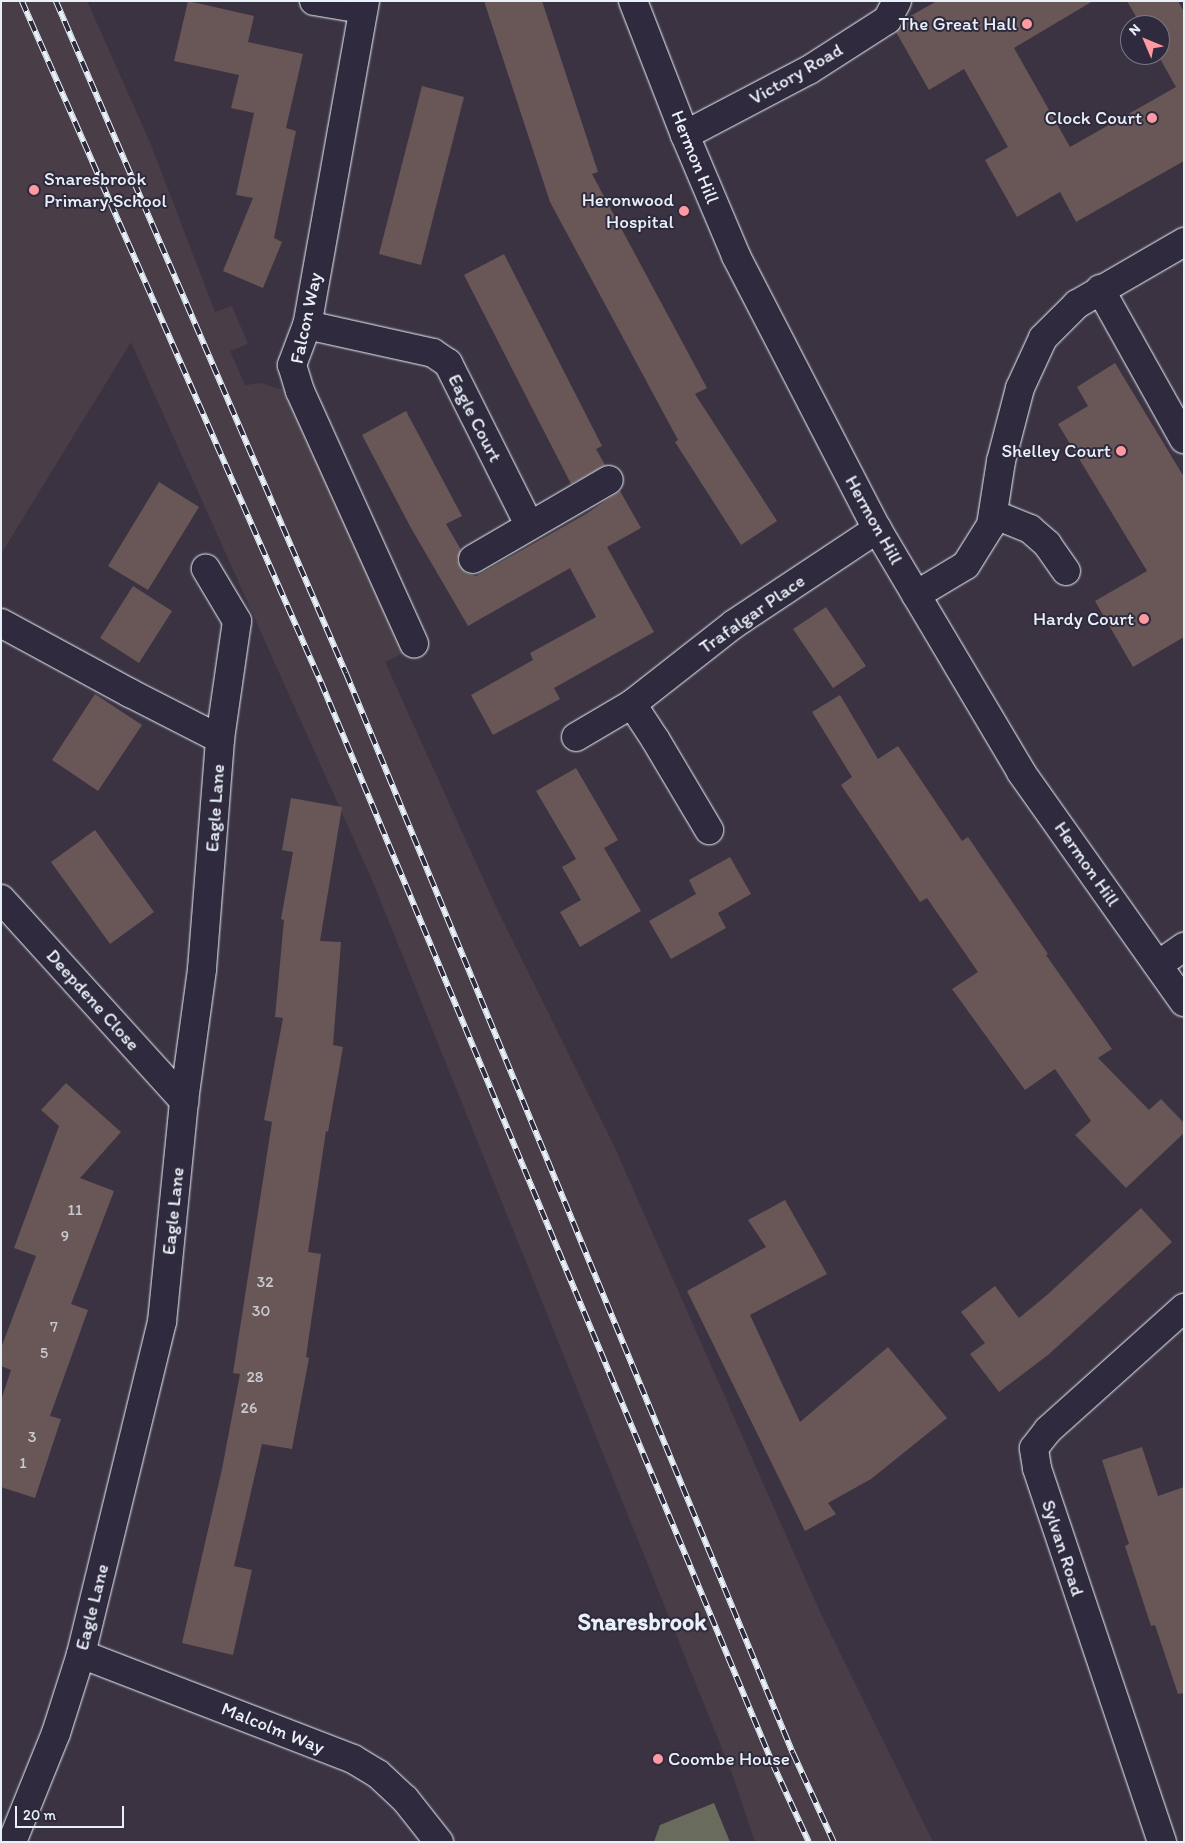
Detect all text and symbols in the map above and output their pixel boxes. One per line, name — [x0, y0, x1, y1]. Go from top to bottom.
place label: The Great Hall — [899, 13, 1017, 35]
north arrow — [1120, 15, 1170, 65]
marker: The Great Hall — [1021, 18, 1033, 30]
text: N — [1125, 20, 1144, 39]
street label: Victory Road — [746, 38, 846, 110]
street label: Hermon Hill — [666, 107, 724, 207]
place label: Clock Court — [1045, 107, 1142, 129]
marker: Clock Court — [1146, 112, 1158, 124]
place label: Snaresbrook Primary School — [44, 168, 167, 212]
marker: Snaresbrook Primary School — [28, 184, 40, 196]
place label: Heronwood Hospital — [582, 189, 674, 233]
marker: Heronwood Hospital — [678, 205, 690, 217]
street label: Falcon Way — [285, 271, 327, 365]
street label: Eagle Court — [443, 370, 507, 466]
place label: Shelley Court — [1001, 440, 1111, 462]
marker: Shelley Court — [1115, 445, 1127, 457]
street label: Hermon Hill — [840, 471, 908, 569]
street label: Trafalgar Place — [695, 569, 809, 659]
place label: Hardy Court — [1033, 608, 1134, 630]
marker: Hardy Court — [1138, 613, 1150, 625]
street label: Eagle Lane — [201, 763, 229, 853]
street label: Hermon Hill — [1049, 817, 1125, 911]
street label: Deepdene Close — [41, 944, 145, 1056]
street label: Eagle Lane — [157, 1166, 189, 1256]
house number: 11 — [68, 1200, 82, 1220]
house number: 9 — [61, 1226, 69, 1246]
house number: 32 — [256, 1272, 274, 1292]
house number: 30 — [252, 1301, 270, 1321]
house number: 7 — [50, 1317, 58, 1337]
house number: 5 — [40, 1343, 48, 1363]
house number: 28 — [246, 1367, 264, 1387]
house number: 26 — [241, 1398, 257, 1418]
house number: 3 — [28, 1427, 36, 1447]
house number: 1 — [19, 1453, 27, 1473]
street label: Sylvan Road — [1037, 1497, 1089, 1599]
street label: Eagle Lane — [70, 1562, 114, 1652]
district label: Snaresbrook — [577, 1608, 707, 1636]
street label: Malcolm Way — [219, 1697, 327, 1759]
place label: Coombe House — [668, 1748, 790, 1770]
marker: Coombe House — [652, 1753, 664, 1765]
scale bar — [18, 1796, 126, 1828]
text: 20 m — [23, 1806, 56, 1824]

